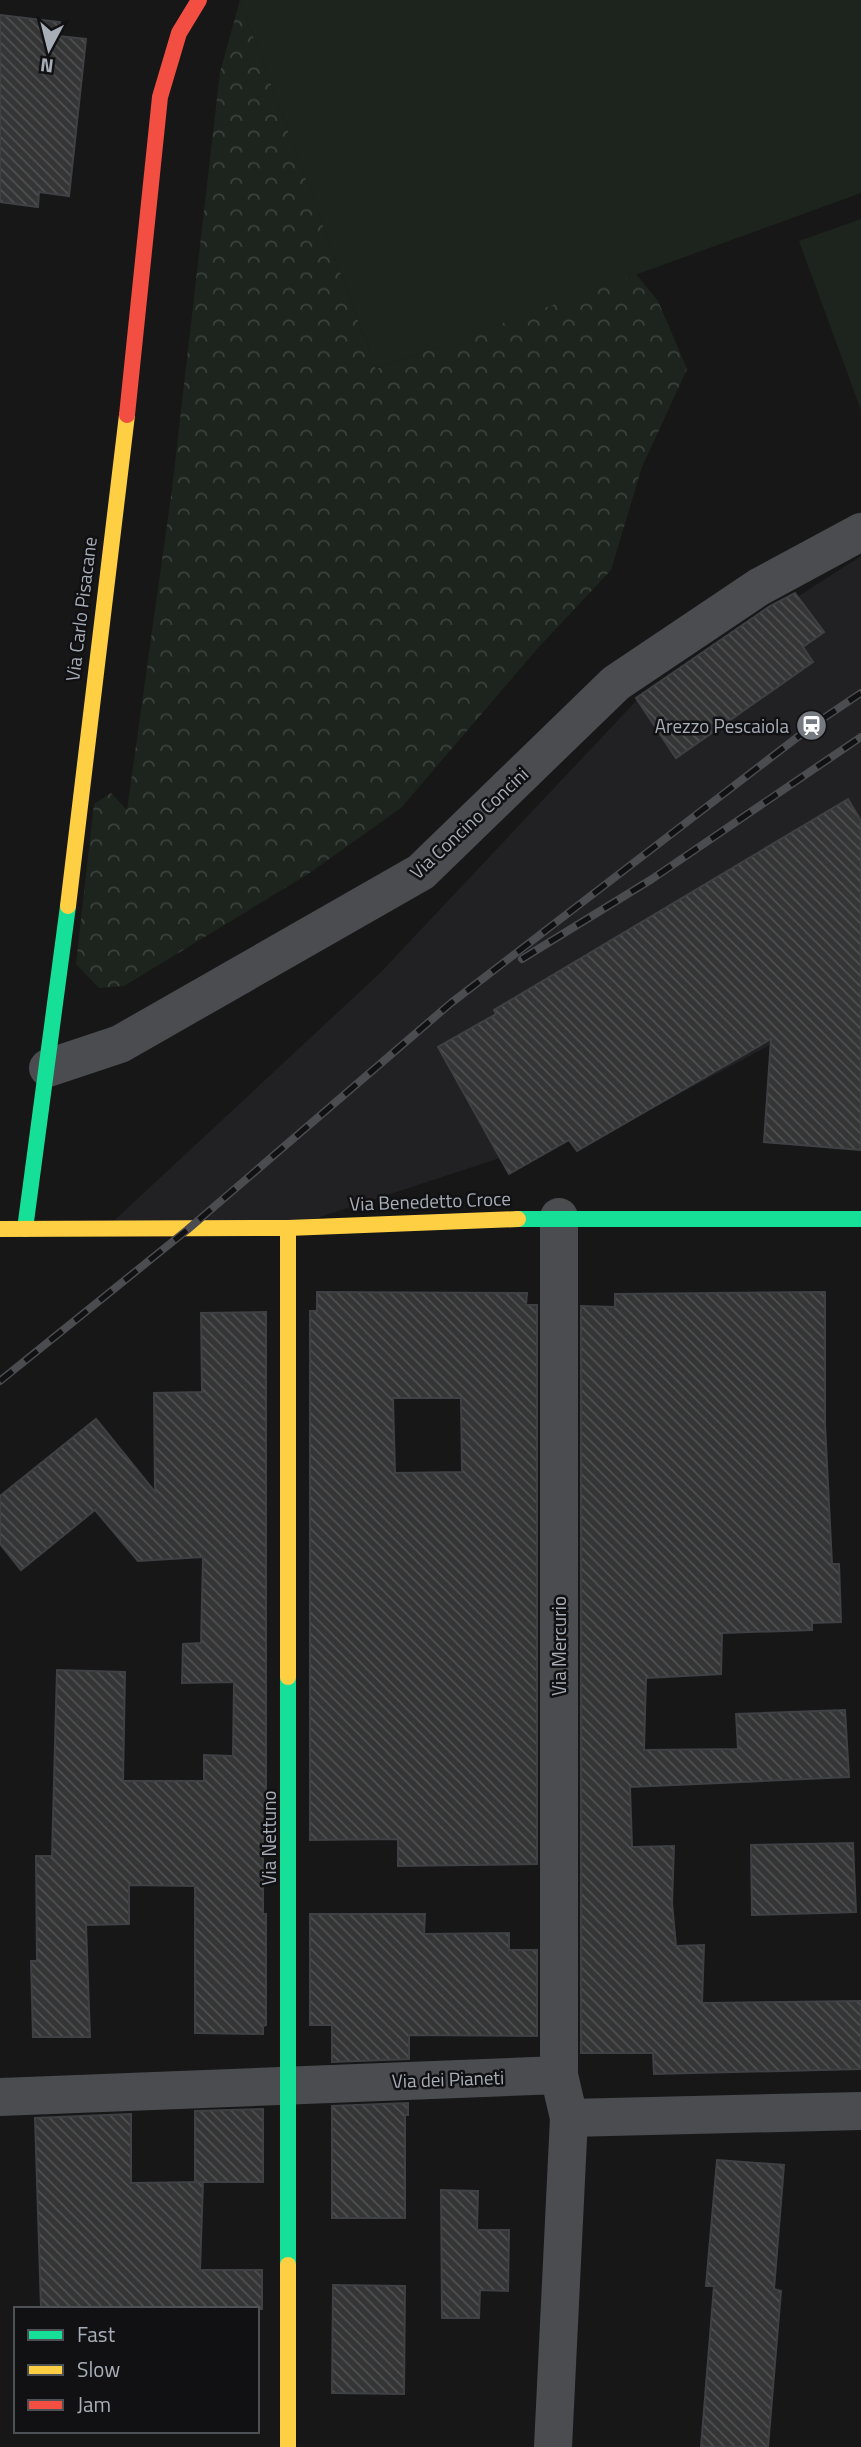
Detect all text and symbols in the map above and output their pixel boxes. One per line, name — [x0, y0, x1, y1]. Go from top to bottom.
north arrow — [14, 14, 84, 84]
text: N — [39, 51, 55, 82]
street label: Via Carlo Pisacane — [57, 535, 104, 683]
station icon: Arezzo Pescaiola — [795, 709, 829, 743]
place label: Arezzo Pescaiola — [655, 711, 789, 740]
street label: Via Concino Concini — [403, 760, 535, 886]
street label: Via Benedetto Croce — [349, 1183, 511, 1218]
street label: Via Mercurio — [544, 1596, 573, 1696]
street label: Via Nettuno — [254, 1791, 283, 1885]
street label: Via dei Pianeti — [391, 2062, 505, 2095]
legend — [14, 2307, 259, 2433]
text: Fast — [77, 2318, 116, 2350]
text: Slow — [77, 2353, 120, 2385]
text: Jam — [77, 2388, 111, 2420]

